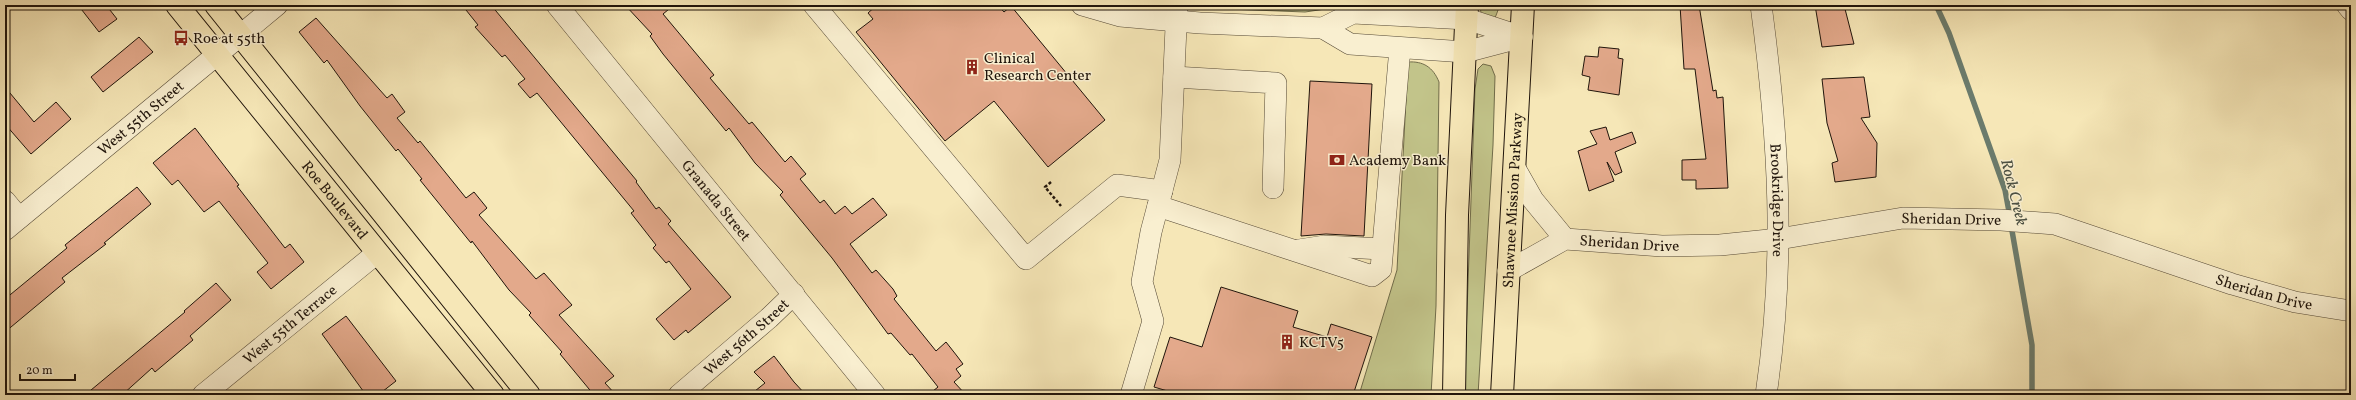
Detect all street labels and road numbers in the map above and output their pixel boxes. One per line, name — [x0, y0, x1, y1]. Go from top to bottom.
street label: West 55th Street — [94, 77, 189, 161]
street label: Shawnee Mission Parkway — [1499, 112, 1529, 289]
street label: Brookridge Drive — [1763, 143, 1787, 257]
street label: Granada Street — [675, 156, 755, 246]
street label: Roe Boulevard — [296, 157, 372, 245]
street label: Sheridan Drive — [1901, 209, 2001, 232]
street label: Sheridan Drive — [1579, 231, 1679, 258]
street label: Sheridan Drive — [2212, 270, 2314, 317]
street label: West 55th Terrace — [239, 281, 342, 370]
street label: West 56th Street — [700, 295, 795, 381]

